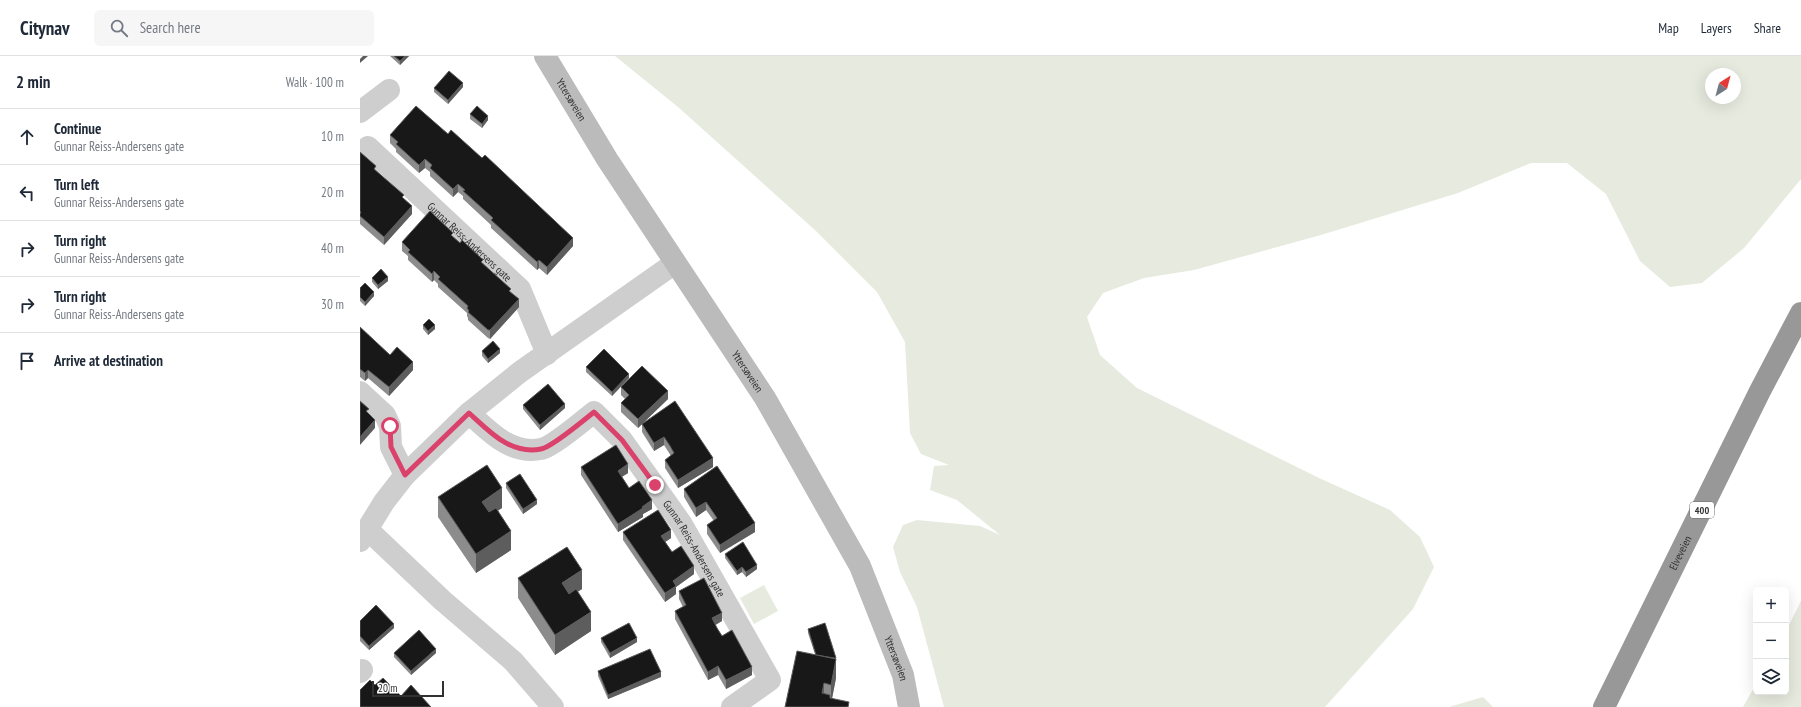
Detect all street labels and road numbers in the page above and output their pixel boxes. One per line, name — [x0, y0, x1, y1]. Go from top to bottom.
street label: Yttersøveien — [553, 76, 590, 124]
street label: Gunnar Reiss-Andersens gate — [425, 199, 515, 285]
street label: Yttersøveien — [729, 348, 766, 395]
street label: Gunnar Reiss-Andersens gate — [660, 497, 729, 600]
road number: 400 — [1690, 502, 1714, 518]
street label: Elveveien — [1666, 533, 1695, 572]
street label: Yttersøveien — [881, 634, 911, 682]

